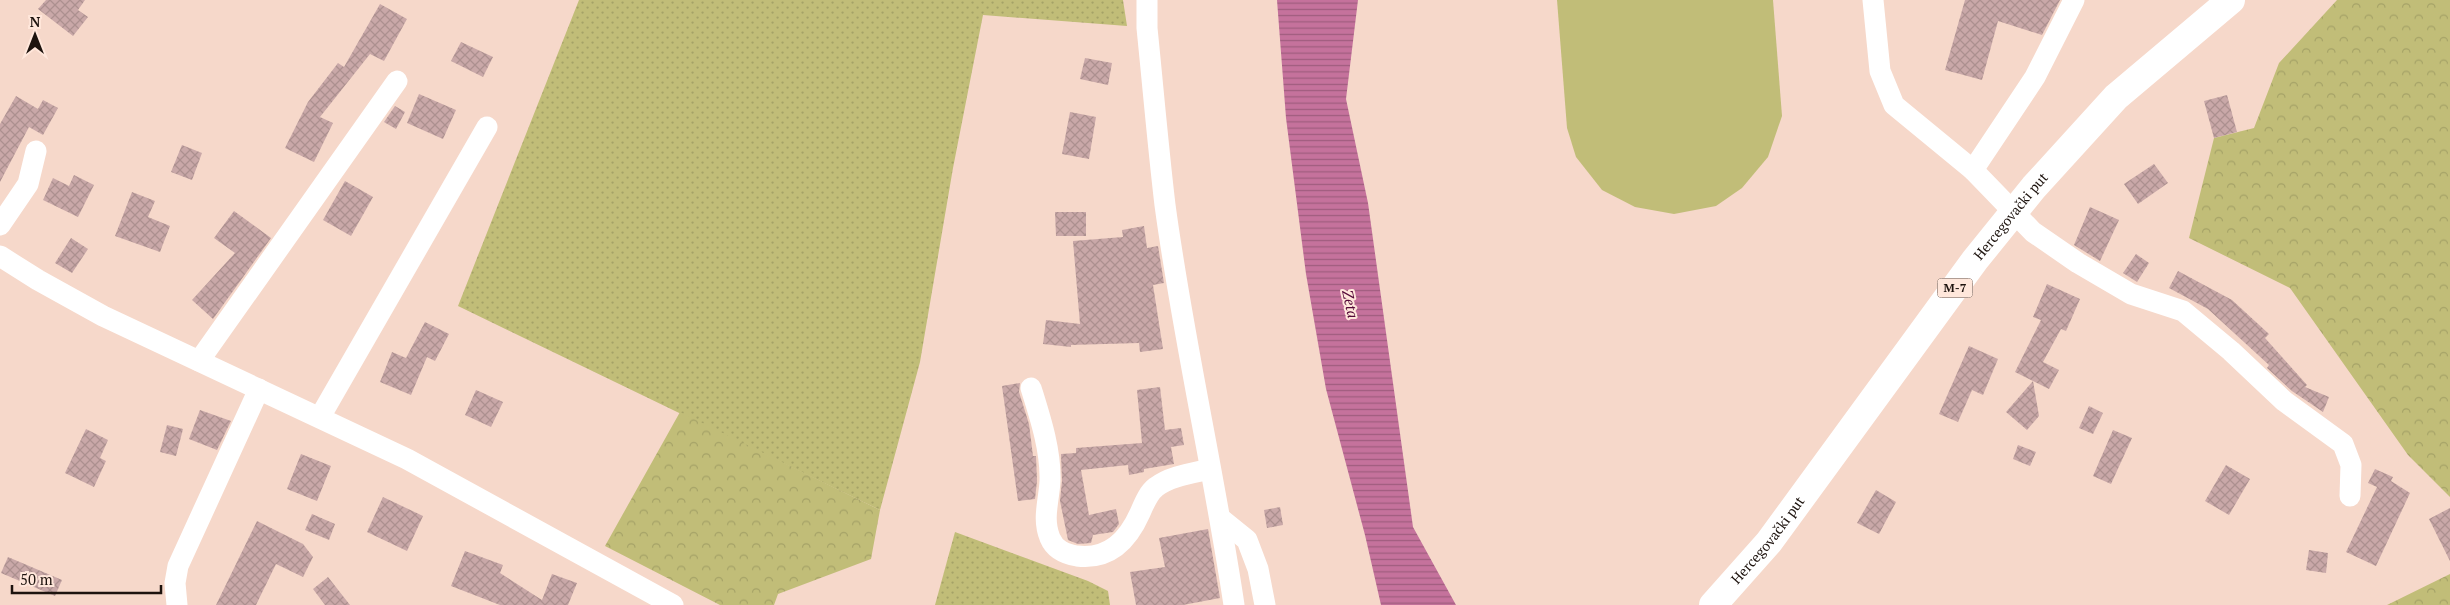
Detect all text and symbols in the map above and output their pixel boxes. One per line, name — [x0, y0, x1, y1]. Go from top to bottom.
north arrow — [10, 10, 60, 60]
text: N — [30, 12, 41, 31]
street label: Hercegovački put — [1969, 168, 2052, 264]
road number: M-7 — [1938, 278, 1972, 298]
water label: Zeta — [1338, 288, 1364, 320]
street label: Hercegovački put — [1726, 491, 1809, 588]
scale bar — [12, 562, 161, 594]
text: 50 m — [20, 569, 53, 589]

